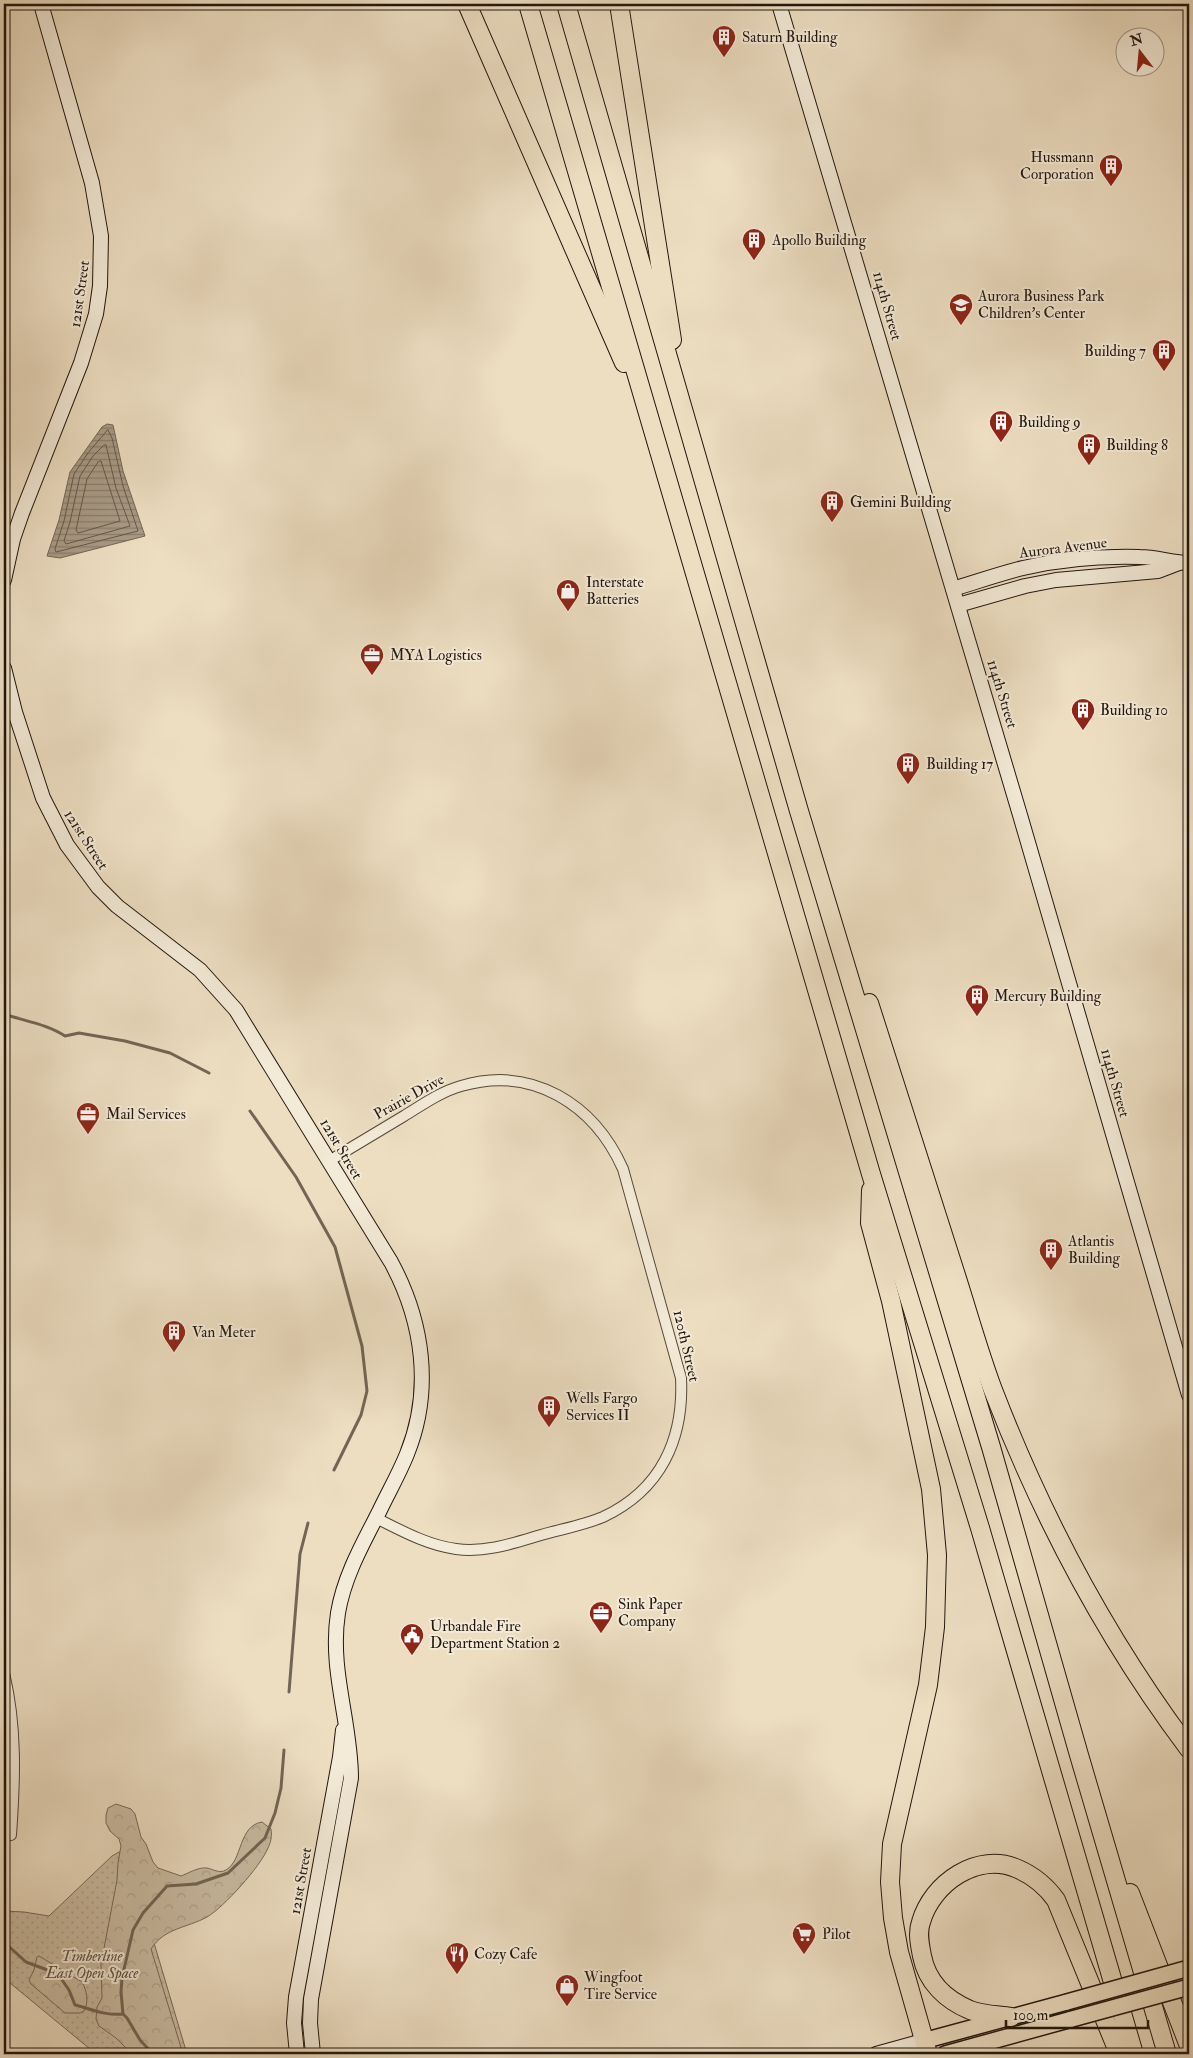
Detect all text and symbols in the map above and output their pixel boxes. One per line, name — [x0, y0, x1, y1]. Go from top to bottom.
building icon: Saturn Building — [711, 24, 737, 58]
place label: Saturn Building — [742, 28, 838, 47]
north arrow — [1116, 28, 1166, 78]
text: N — [1127, 30, 1145, 50]
place label: Hussmann Corporation — [1020, 148, 1094, 185]
building icon: Hussmann Corporation — [1098, 153, 1124, 187]
building icon: Apollo Building — [741, 227, 767, 261]
place label: Apollo Building — [771, 231, 867, 251]
street label: 121st Street — [66, 259, 94, 329]
street label: 114th Street — [868, 269, 906, 343]
place label: Aurora Business Park Children's Center — [977, 287, 1104, 323]
school or university icon: Aurora Business Park Children's Center — [948, 292, 974, 326]
building icon: Building 7 — [1151, 338, 1177, 372]
place label: Building 7 — [1084, 342, 1146, 361]
building icon: Building 9 — [988, 409, 1014, 443]
place label: Building 9 — [1018, 413, 1081, 432]
building icon: Building 8 — [1076, 432, 1102, 466]
place label: Building 8 — [1106, 436, 1168, 455]
building icon: Gemini Building — [819, 489, 845, 523]
place label: Gemini Building — [850, 493, 952, 512]
street label: Aurora Avenue — [1017, 533, 1108, 563]
place label: Interstate Batteries — [586, 573, 644, 609]
shop icon: Interstate Batteries — [555, 578, 581, 612]
office icon: MYA Logistics — [359, 642, 385, 676]
place label: MYA Logistics — [390, 646, 482, 665]
street label: 114th Street — [983, 657, 1021, 731]
building icon: Building 10 — [1070, 697, 1096, 731]
place label: Building 10 — [1100, 701, 1168, 720]
building icon: Building 17 — [895, 751, 921, 785]
place label: Building 17 — [926, 755, 993, 774]
street label: 121st Street — [60, 806, 112, 874]
building icon: Mercury Building — [964, 983, 990, 1017]
place label: Mercury Building — [994, 987, 1102, 1006]
street label: 114th Street — [1096, 1046, 1134, 1120]
street label: Prairie Drive — [370, 1070, 448, 1124]
office icon: Mail Services — [75, 1101, 101, 1135]
place label: Mail Services — [106, 1105, 186, 1124]
street label: 121st Street — [315, 1115, 367, 1183]
place label: Atlantis Building — [1067, 1232, 1120, 1268]
building icon: Atlantis Building — [1038, 1237, 1064, 1271]
street label: 120th Street — [669, 1308, 703, 1384]
building icon: Van Meter — [161, 1319, 187, 1353]
place label: Van Meter — [192, 1323, 256, 1342]
place label: Wells Fargo Services II — [565, 1389, 637, 1425]
building icon: Wells Fargo Services II — [536, 1394, 562, 1428]
place label: Sink Paper Company — [618, 1595, 683, 1632]
office icon: Sink Paper Company — [588, 1600, 614, 1634]
place label: Urbandale Fire Department Station 2 — [430, 1617, 560, 1654]
public building icon: Urbandale Fire Department Station 2 — [399, 1622, 425, 1656]
street label: 121st Street — [286, 1846, 316, 1916]
supermarket icon: Pilot — [791, 1921, 817, 1955]
place label: Pilot — [822, 1925, 851, 1944]
restaurant icon: Cozy Cafe — [444, 1941, 470, 1975]
place label: Cozy Cafe — [474, 1945, 537, 1964]
park label: Timberline East Open Space — [45, 1947, 139, 1983]
place label: Wingfoot Tire Service — [583, 1968, 657, 2004]
shop icon: Wingfoot Tire Service — [554, 1973, 580, 2007]
scale bar — [1006, 1998, 1148, 2030]
text: 100 m — [1013, 2006, 1049, 2025]

